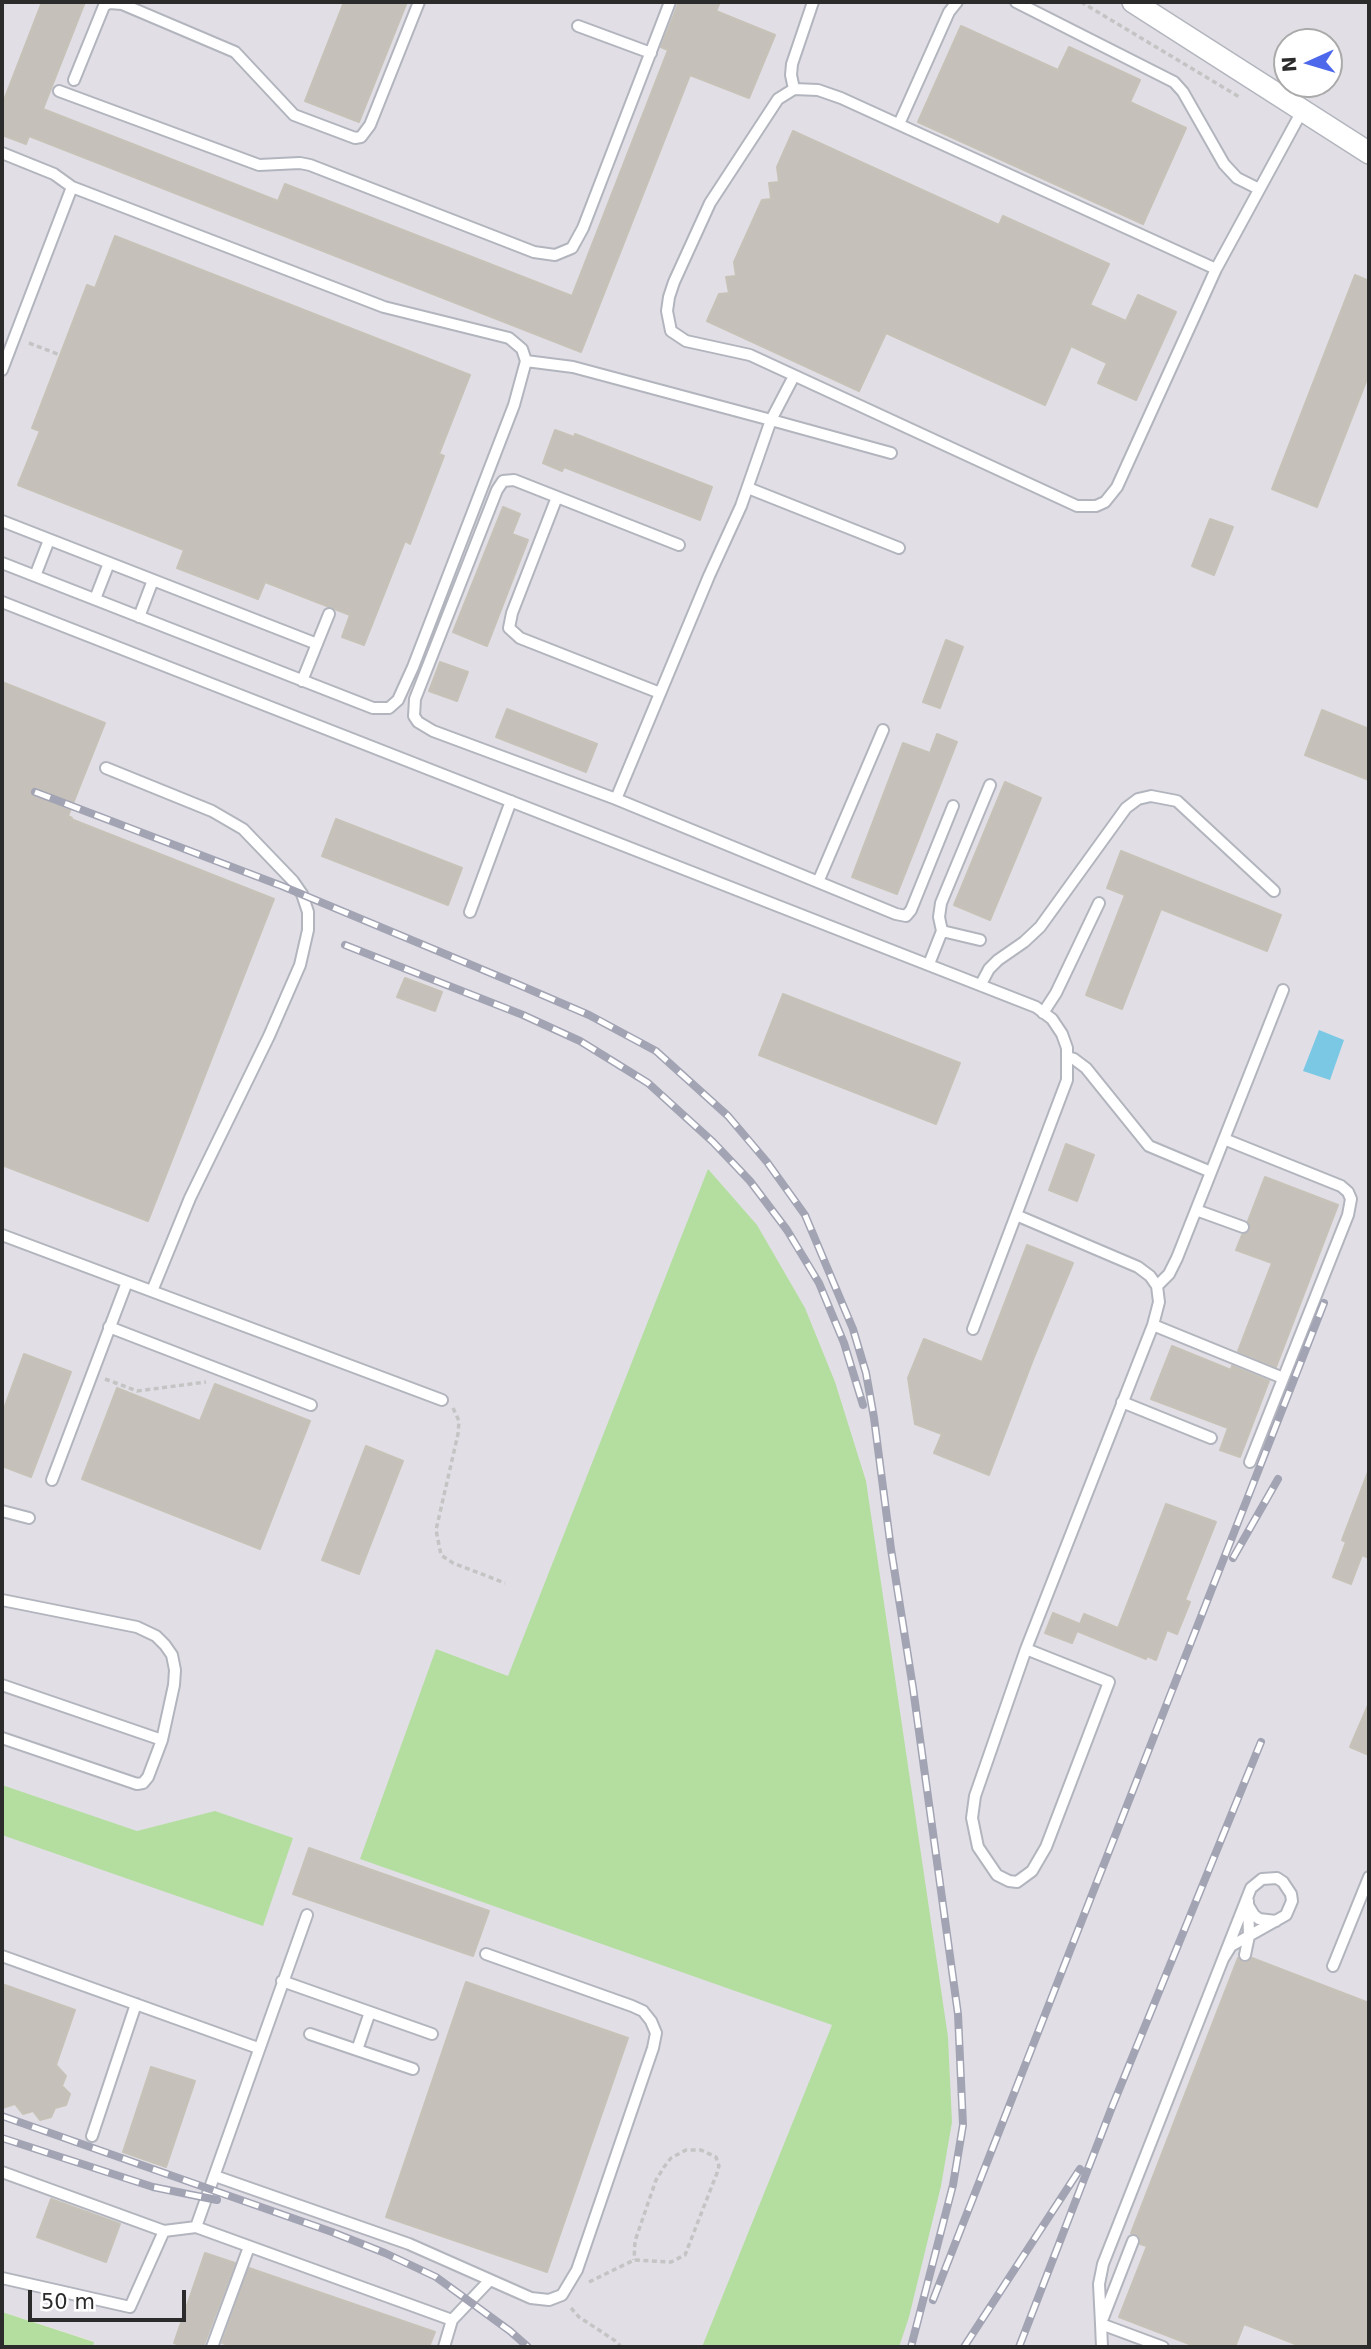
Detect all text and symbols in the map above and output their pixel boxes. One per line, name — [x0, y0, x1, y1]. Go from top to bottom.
north arrow — [1273, 28, 1343, 98]
text: N — [1278, 56, 1301, 73]
scale bar — [32, 2276, 189, 2320]
text: 50 m — [41, 2290, 95, 2314]

